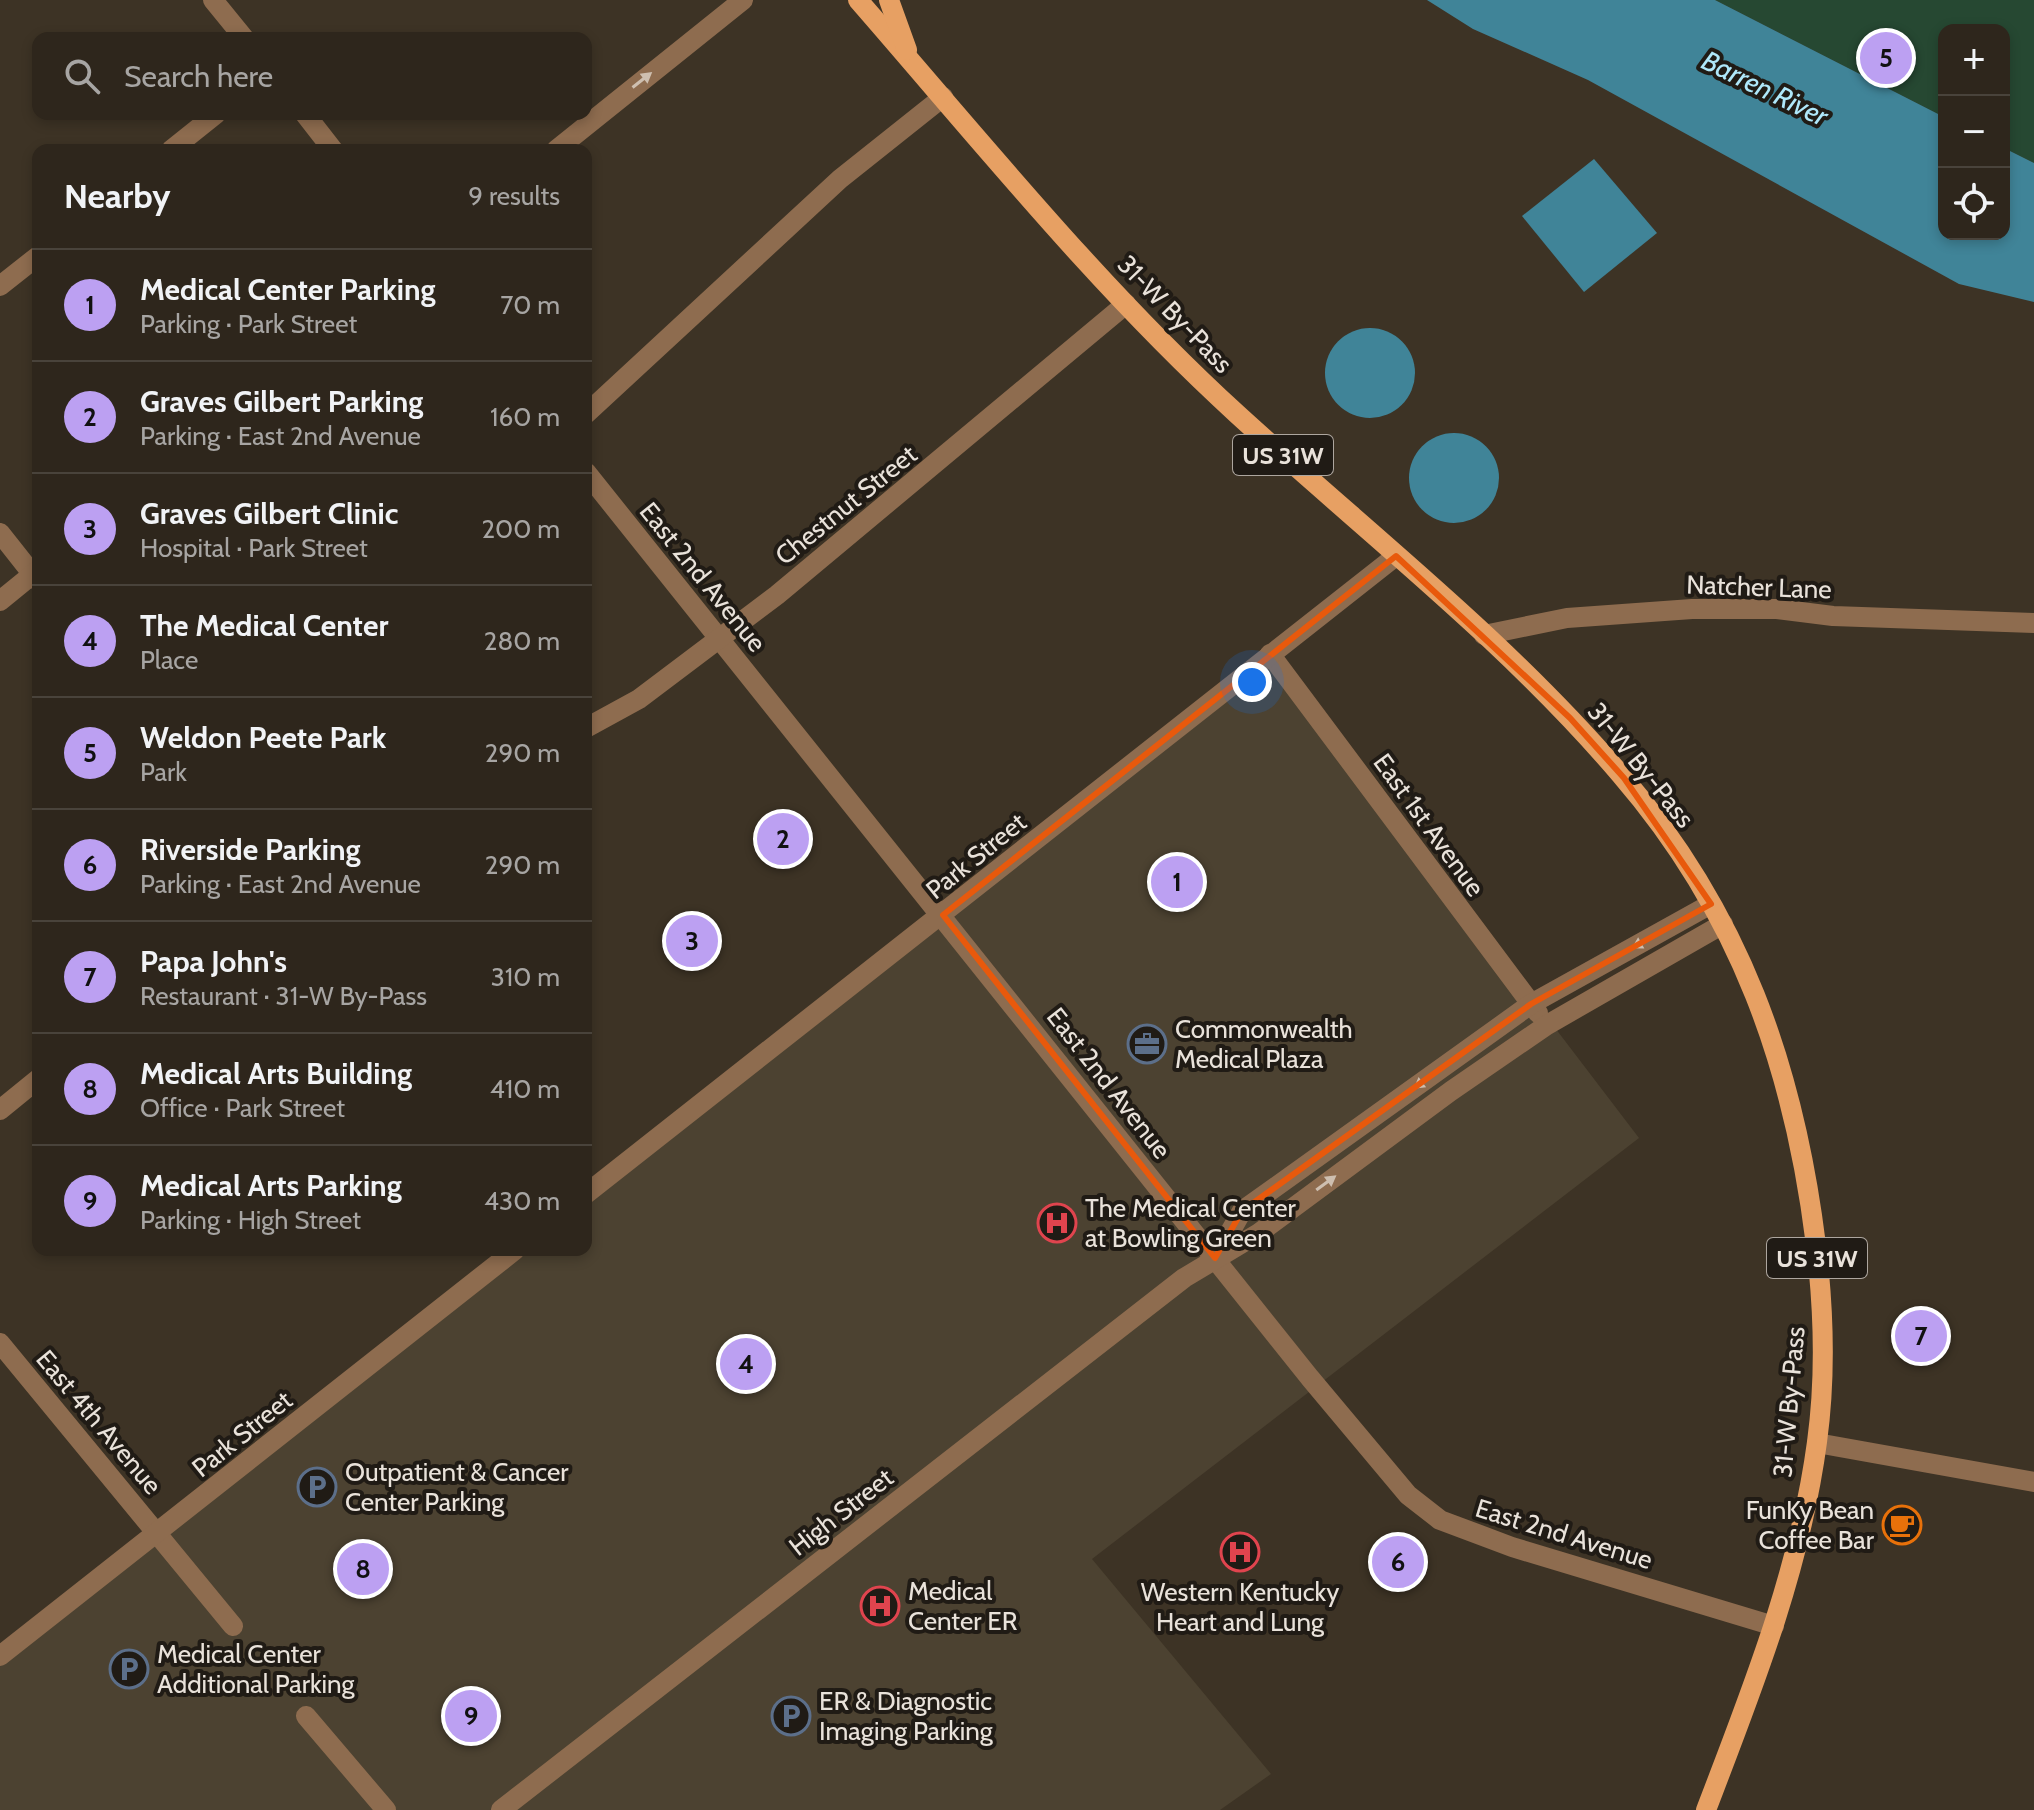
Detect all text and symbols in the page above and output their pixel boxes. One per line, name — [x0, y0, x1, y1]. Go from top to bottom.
map controls — [1938, 24, 2010, 240]
button: + — [1938, 24, 2010, 96]
pin: 5 — [1860, 28, 1912, 88]
search box — [32, 32, 592, 120]
water label: Barren River — [1696, 43, 1835, 134]
icon: search — [60, 54, 104, 98]
text: Search here — [124, 58, 273, 95]
one-way arrow — [632, 73, 652, 89]
button: − — [1938, 96, 2010, 168]
button: locate — [1938, 168, 2010, 240]
text: Nearby — [64, 175, 171, 217]
text: 9 results — [468, 180, 560, 212]
street label: 31-W By-Pass — [1111, 248, 1239, 380]
text: Medical Center Parking — [140, 271, 436, 308]
text: 1 — [85, 289, 95, 321]
text: 70 m — [500, 289, 560, 321]
text: Parking · Park Street — [140, 308, 357, 340]
text: Graves Gilbert Parking — [140, 383, 423, 420]
text: 2 — [83, 401, 97, 433]
text: 160 m — [490, 401, 560, 433]
text: Parking · East 2nd Avenue — [140, 420, 421, 452]
road number: US 31W — [1233, 435, 1333, 475]
street label: Chestnut Street — [769, 438, 923, 572]
text: Graves Gilbert Clinic — [140, 495, 398, 532]
street label: East 2nd Avenue — [633, 496, 773, 658]
text: 3 — [83, 513, 97, 545]
text: 200 m — [481, 513, 560, 545]
text: Hospital · Park Street — [140, 532, 368, 564]
street label: Natcher Lane — [1686, 568, 1832, 606]
text: The Medical Center — [140, 607, 388, 644]
text: 4 — [82, 625, 98, 657]
text: 280 m — [484, 625, 560, 657]
text: Place — [140, 644, 198, 676]
your location — [1232, 662, 1272, 702]
street label: 31-W By-Pass — [1581, 696, 1701, 834]
text: Weldon Peete Park — [140, 719, 386, 756]
text: 5 — [83, 737, 97, 769]
text: 290 m — [485, 737, 560, 769]
street label: East 1st Avenue — [1367, 747, 1491, 903]
text: Park — [140, 756, 187, 788]
street label: Park Street — [919, 806, 1033, 906]
pin: 2 — [757, 809, 809, 869]
text: Riverside Parking — [140, 831, 361, 868]
text: 6 — [83, 849, 97, 881]
text: 290 m — [485, 849, 560, 881]
pin: 1 — [1151, 852, 1203, 912]
text: Parking · East 2nd Avenue — [140, 868, 421, 900]
pin: 3 — [666, 911, 718, 971]
one-way arrow — [1632, 934, 1654, 948]
text: Papa John's — [140, 943, 287, 980]
text: 7 — [83, 961, 97, 993]
text: 310 m — [491, 961, 560, 993]
text: Restaurant · 31-W By-Pass — [140, 980, 427, 1012]
street label: East 2nd Avenue — [1040, 1001, 1178, 1165]
place label: Commonwealth Medical Plaza — [1175, 1013, 1353, 1075]
office icon: Commonwealth Medical Plaza — [1126, 1023, 1168, 1065]
text: Medical Arts Building — [140, 1055, 412, 1092]
one-way arrow — [1413, 1072, 1434, 1088]
text: 8 — [82, 1073, 98, 1105]
text: 410 m — [490, 1073, 560, 1105]
text: Office · Park Street — [140, 1092, 345, 1124]
text: Medical Arts Parking — [140, 1167, 402, 1204]
one-way arrow — [1316, 1176, 1337, 1192]
text: 9 — [83, 1185, 97, 1217]
text: 430 m — [484, 1185, 560, 1217]
place label: The Medical Center at Bowling Green — [1085, 1192, 1297, 1254]
hospital icon: The Medical Center at Bowling Green — [1036, 1202, 1078, 1244]
text: Parking · High Street — [140, 1204, 361, 1236]
road number: US 31W — [1767, 1238, 1867, 1278]
pin: 7 — [1895, 1306, 1947, 1366]
street label: 31-W By-Pass — [1766, 1325, 1812, 1479]
pin: 4 — [720, 1334, 772, 1394]
street label: East 4th Avenue — [29, 1343, 169, 1501]
street label: Park Street — [185, 1384, 299, 1484]
place label: Outpatient & Cancer Center Parking — [345, 1456, 569, 1518]
street label: High Street — [783, 1461, 900, 1563]
parking icon: Outpatient & Cancer Center Parking — [296, 1466, 338, 1508]
street label: East 2nd Avenue — [1472, 1492, 1656, 1576]
place label: FunKy Bean Coffee Bar — [1746, 1494, 1875, 1556]
cafe icon: FunKy Bean Coffee Bar — [1881, 1504, 1923, 1546]
hospital icon: Western Kentucky Heart and Lung — [1219, 1531, 1261, 1573]
pin: 6 — [1372, 1532, 1424, 1592]
pin: 8 — [337, 1539, 389, 1599]
place label: Medical Center ER — [908, 1575, 1018, 1637]
place label: Western Kentucky Heart and Lung — [1141, 1576, 1339, 1638]
hospital icon: Medical Center ER — [859, 1585, 901, 1627]
place label: Medical Center Additional Parking — [157, 1638, 356, 1700]
parking icon: Medical Center Additional Parking — [108, 1648, 150, 1690]
place label: ER & Diagnostic Imaging Parking — [819, 1685, 994, 1747]
pin: 9 — [445, 1686, 497, 1746]
parking icon: ER & Diagnostic Imaging Parking — [770, 1695, 812, 1737]

